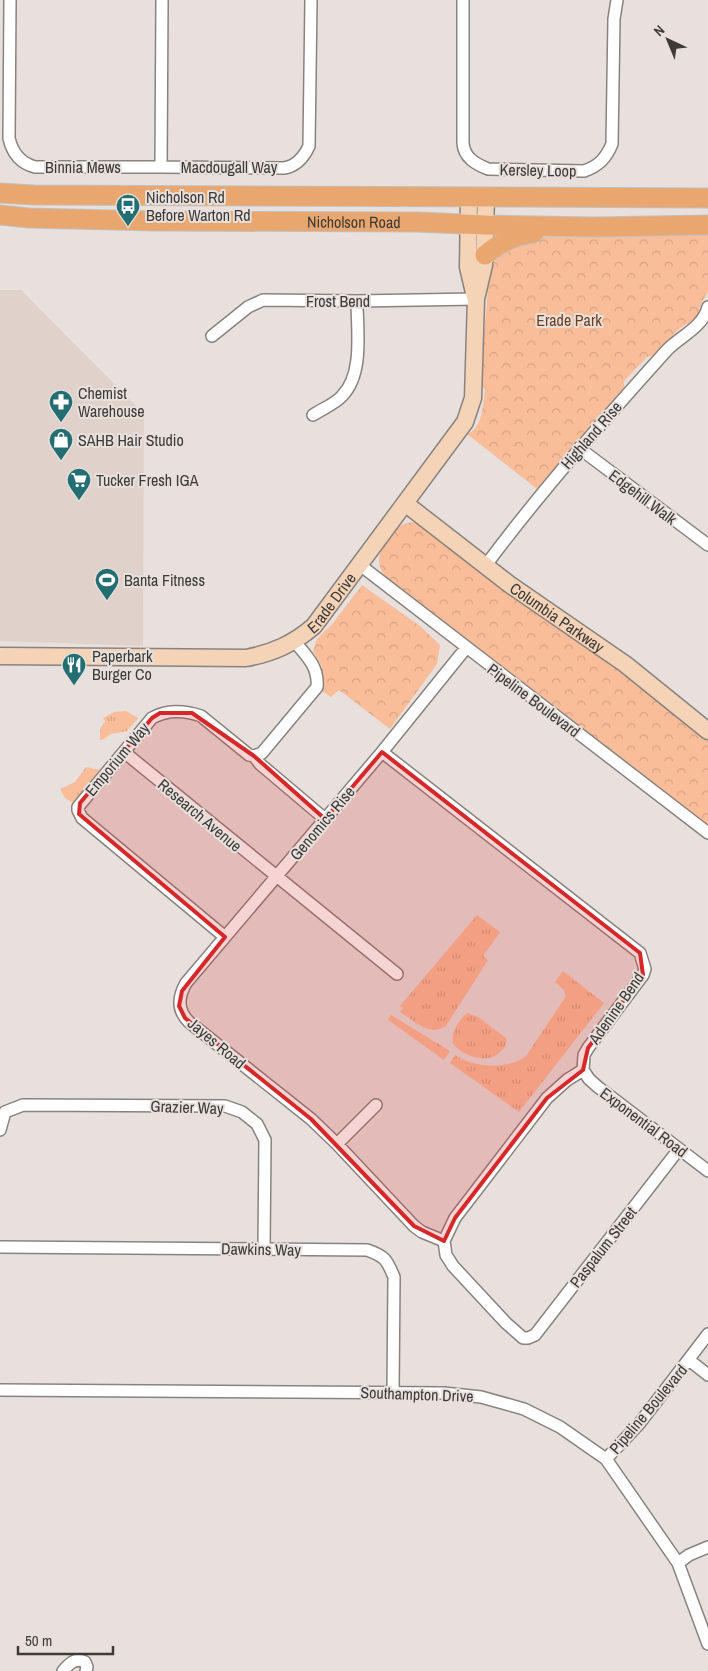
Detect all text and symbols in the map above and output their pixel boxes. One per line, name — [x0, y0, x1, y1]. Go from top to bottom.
north arrow — [643, 15, 693, 65]
text: N — [650, 21, 668, 40]
street label: Binnia Mews — [45, 156, 121, 178]
street label: Macdougall Way — [181, 156, 278, 178]
street label: Kersley Loop — [500, 158, 576, 182]
place label: Nicholson Rd Before Warton Rd — [146, 186, 251, 226]
bus stop icon: Nicholson Rd Before Warton Rd — [115, 193, 141, 227]
street label: Nicholson Road — [307, 211, 401, 233]
street label: Frost Bend — [306, 290, 370, 312]
park label: Erade Park — [536, 309, 602, 331]
place label: Chemist Warehouse — [78, 382, 145, 422]
pharmacy icon: Chemist Warehouse — [48, 389, 74, 423]
street label: Highland Rise — [555, 396, 627, 474]
shop icon: SAHB Hair Studio — [48, 427, 74, 461]
place label: SAHB Hair Studio — [78, 429, 184, 451]
street label: Edgehill Walk — [605, 464, 682, 530]
supermarket icon: Tucker Fresh IGA — [66, 467, 92, 501]
place label: Tucker Fresh IGA — [96, 469, 199, 491]
sports icon: Banta Fitness — [94, 567, 120, 601]
street label: Erade Drive — [302, 568, 361, 638]
place label: Banta Fitness — [124, 569, 205, 591]
street label: Columbia Parkway — [506, 577, 609, 658]
place label: Paperbark Burger Co — [92, 645, 153, 685]
restaurant icon: Paperbark Burger Co — [61, 652, 87, 686]
street label: Pipeline Boulevard — [483, 658, 585, 742]
street label: Emporium Way — [80, 717, 155, 801]
street label: Research Avenue — [153, 773, 247, 857]
street label: Genomics Rise — [285, 781, 359, 865]
street label: Adenine Bend — [583, 968, 649, 1049]
street label: Jayes Road — [183, 1012, 251, 1074]
street label: Exponential Road — [596, 1082, 692, 1162]
street label: Grazier Way — [150, 1095, 224, 1119]
street label: Paspalum Street — [564, 1202, 642, 1292]
street label: Dawkins Way — [221, 1237, 301, 1261]
street label: Pipeline Boulevard — [604, 1359, 692, 1459]
street label: Southampton Drive — [360, 1381, 474, 1407]
scale bar — [18, 1624, 112, 1656]
text: 50 m — [25, 1630, 52, 1651]

